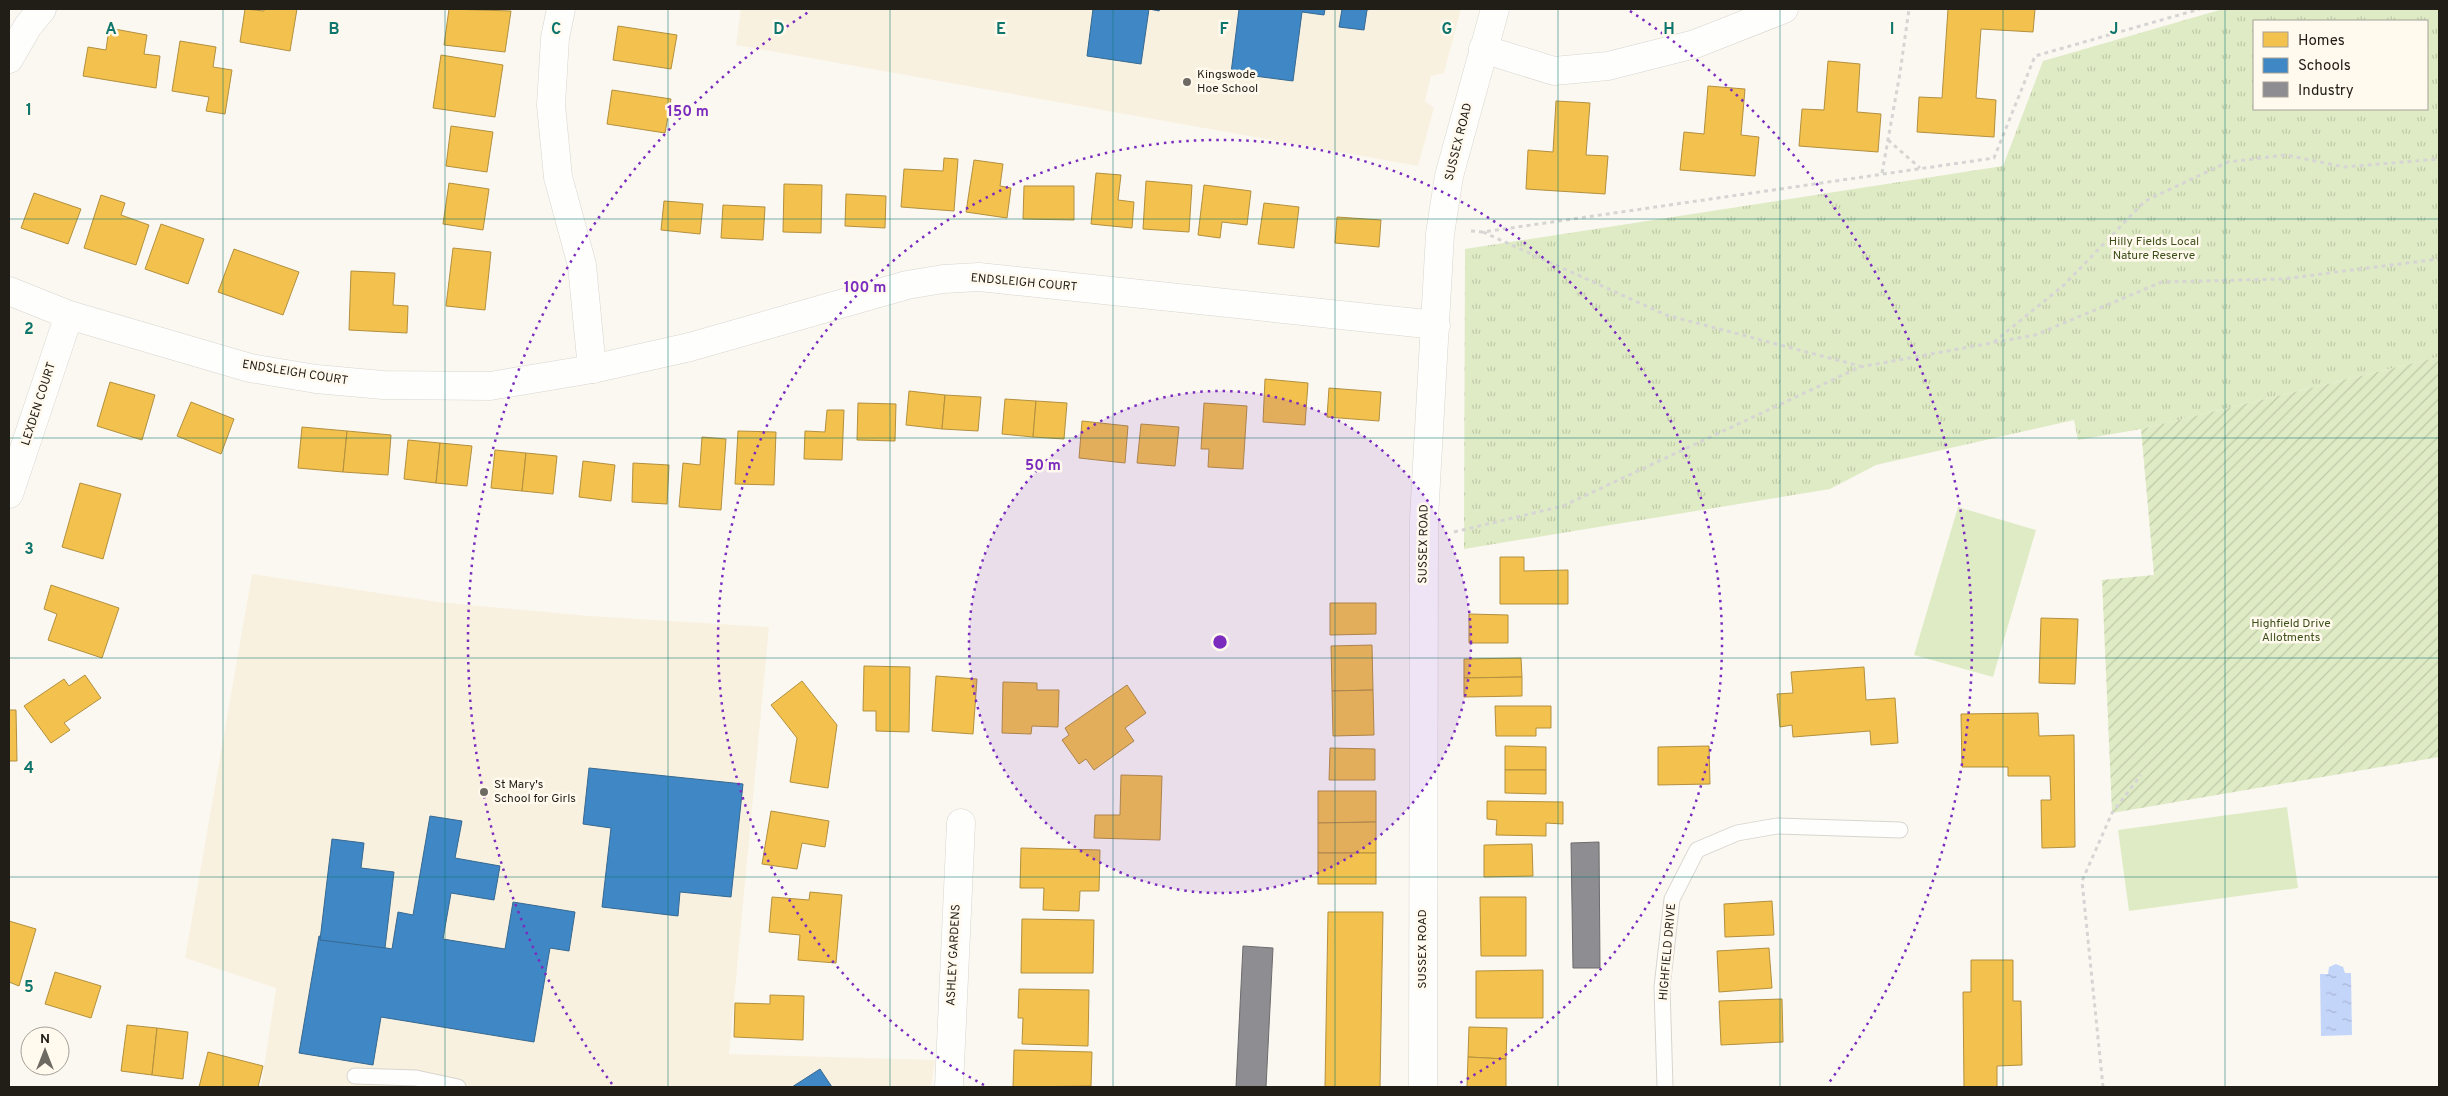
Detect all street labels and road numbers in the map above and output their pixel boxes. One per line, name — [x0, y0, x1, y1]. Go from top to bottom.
street label: SUSSEX ROAD — [1442, 102, 1476, 182]
street label: ENDSLEIGH COURT — [970, 270, 1078, 296]
street label: ENDSLEIGH COURT — [241, 357, 349, 389]
street label: LEXDEN COURT — [18, 360, 60, 448]
street label: SUSSEX ROAD — [1415, 504, 1433, 584]
street label: HIGHFIELD DRIVE — [1656, 903, 1680, 1001]
street label: ASHLEY GARDENS — [943, 904, 965, 1006]
street label: SUSSEX ROAD — [1415, 909, 1431, 989]

